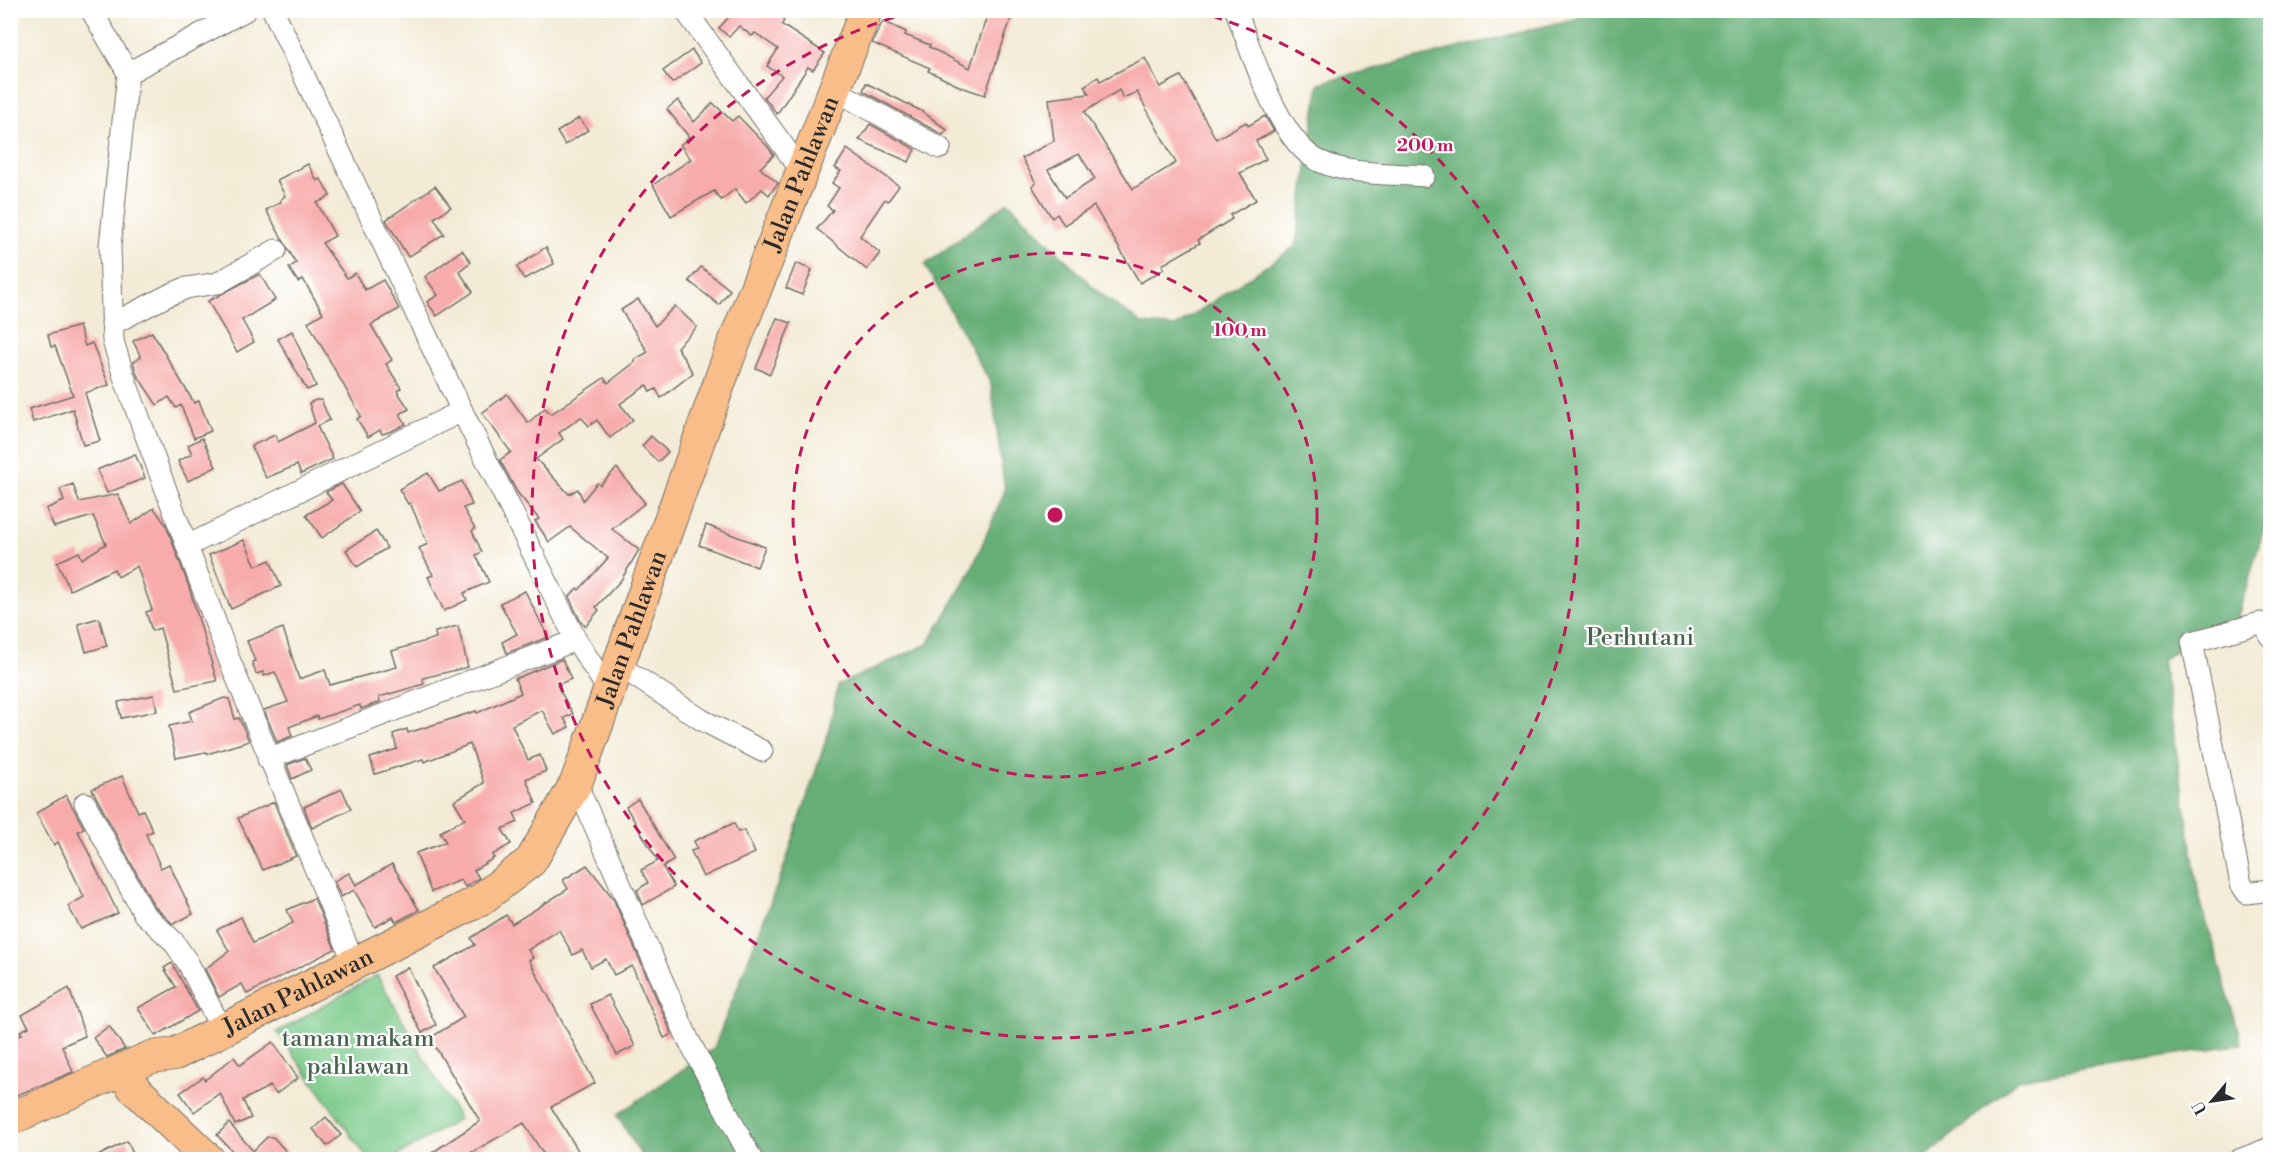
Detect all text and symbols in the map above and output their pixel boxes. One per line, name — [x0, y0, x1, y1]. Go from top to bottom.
street label: Jalan Pahlawan — [758, 92, 846, 257]
text: 200 m — [1397, 134, 1454, 157]
text: 100 m — [1213, 319, 1267, 342]
centre of rings — [1045, 505, 1065, 525]
street label: Jalan Pahlawan — [590, 546, 674, 713]
park label: Perhutani — [1586, 623, 1694, 653]
street label: Jalan Pahlawan — [217, 942, 379, 1044]
park label: taman makam pahlawan — [281, 1024, 435, 1082]
north arrow — [2182, 1071, 2242, 1131]
text: U — [2188, 1097, 2212, 1118]

